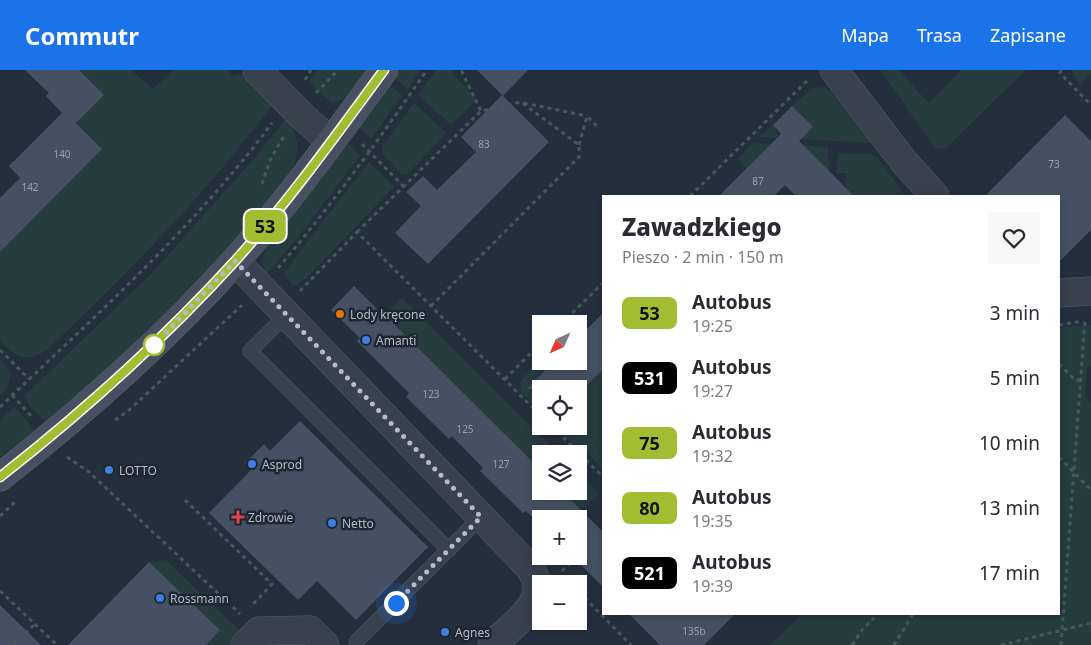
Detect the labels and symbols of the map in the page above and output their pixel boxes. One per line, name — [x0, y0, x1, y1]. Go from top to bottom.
house number: 83 — [478, 137, 490, 151]
house number: 140 — [53, 147, 71, 161]
house number: 73 — [1048, 157, 1060, 171]
house number: 87 — [752, 174, 764, 188]
house number: 142 — [21, 180, 39, 194]
line badge: 53 — [242, 210, 288, 242]
place label: Lody kręcone — [350, 306, 425, 323]
marker: Lody kręcone — [334, 308, 346, 320]
north arrow — [532, 315, 588, 370]
place label: Amanti — [376, 332, 416, 349]
unlabelled marker — [143, 334, 165, 356]
marker: Amanti — [360, 334, 372, 346]
house number: 123 — [422, 387, 440, 401]
house number: 125 — [456, 422, 474, 436]
place label: Asprod — [262, 456, 302, 473]
house number: 127 — [492, 457, 510, 471]
marker: Asprod — [246, 458, 258, 470]
place label: LOTTO — [119, 462, 157, 479]
marker: LOTTO — [103, 464, 115, 476]
place label: Zdrowie — [248, 509, 294, 526]
marker: Zdrowie — [232, 511, 244, 523]
place label: Netto — [342, 515, 374, 532]
marker: Netto — [326, 517, 338, 529]
place label: Rossmann — [170, 590, 229, 607]
your location — [384, 591, 409, 616]
marker: Rossmann — [154, 592, 166, 604]
place label: Agnes — [455, 624, 490, 641]
house number: 135b — [682, 624, 706, 638]
marker: Agnes — [439, 626, 451, 638]

